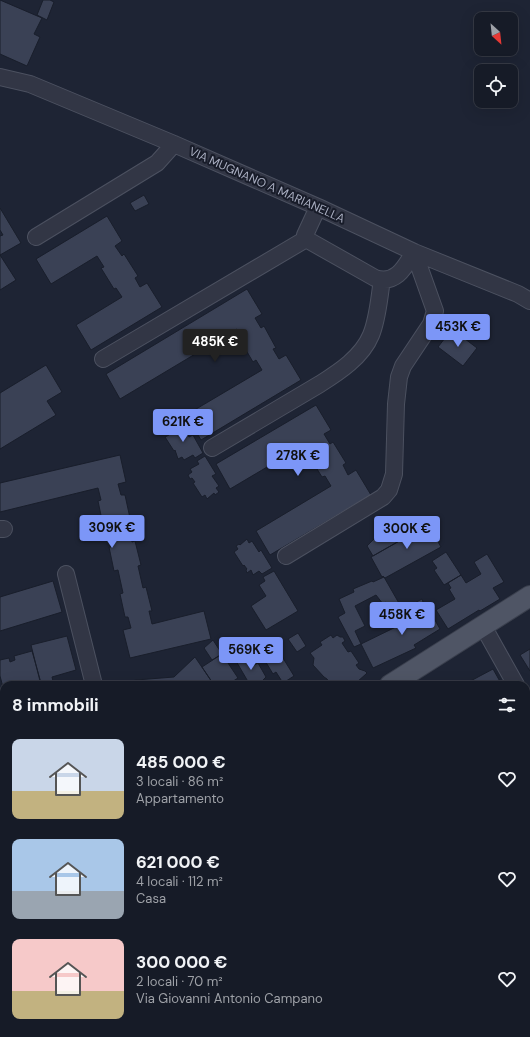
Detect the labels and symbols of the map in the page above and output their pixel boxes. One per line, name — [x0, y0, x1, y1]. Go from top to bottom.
north arrow — [474, 12, 518, 56]
street label: VIA MUGNANO A MARIANELLA — [187, 143, 347, 227]
pin: 453K € — [425, 314, 491, 348]
pin: 485K € — [182, 329, 248, 363]
pin: 621K € — [150, 409, 216, 443]
pin: 278K € — [265, 443, 331, 477]
pin: 309K € — [79, 515, 145, 549]
pin: 300K € — [374, 516, 440, 550]
pin: 458K € — [369, 602, 435, 636]
pin: 569K € — [218, 637, 284, 671]

